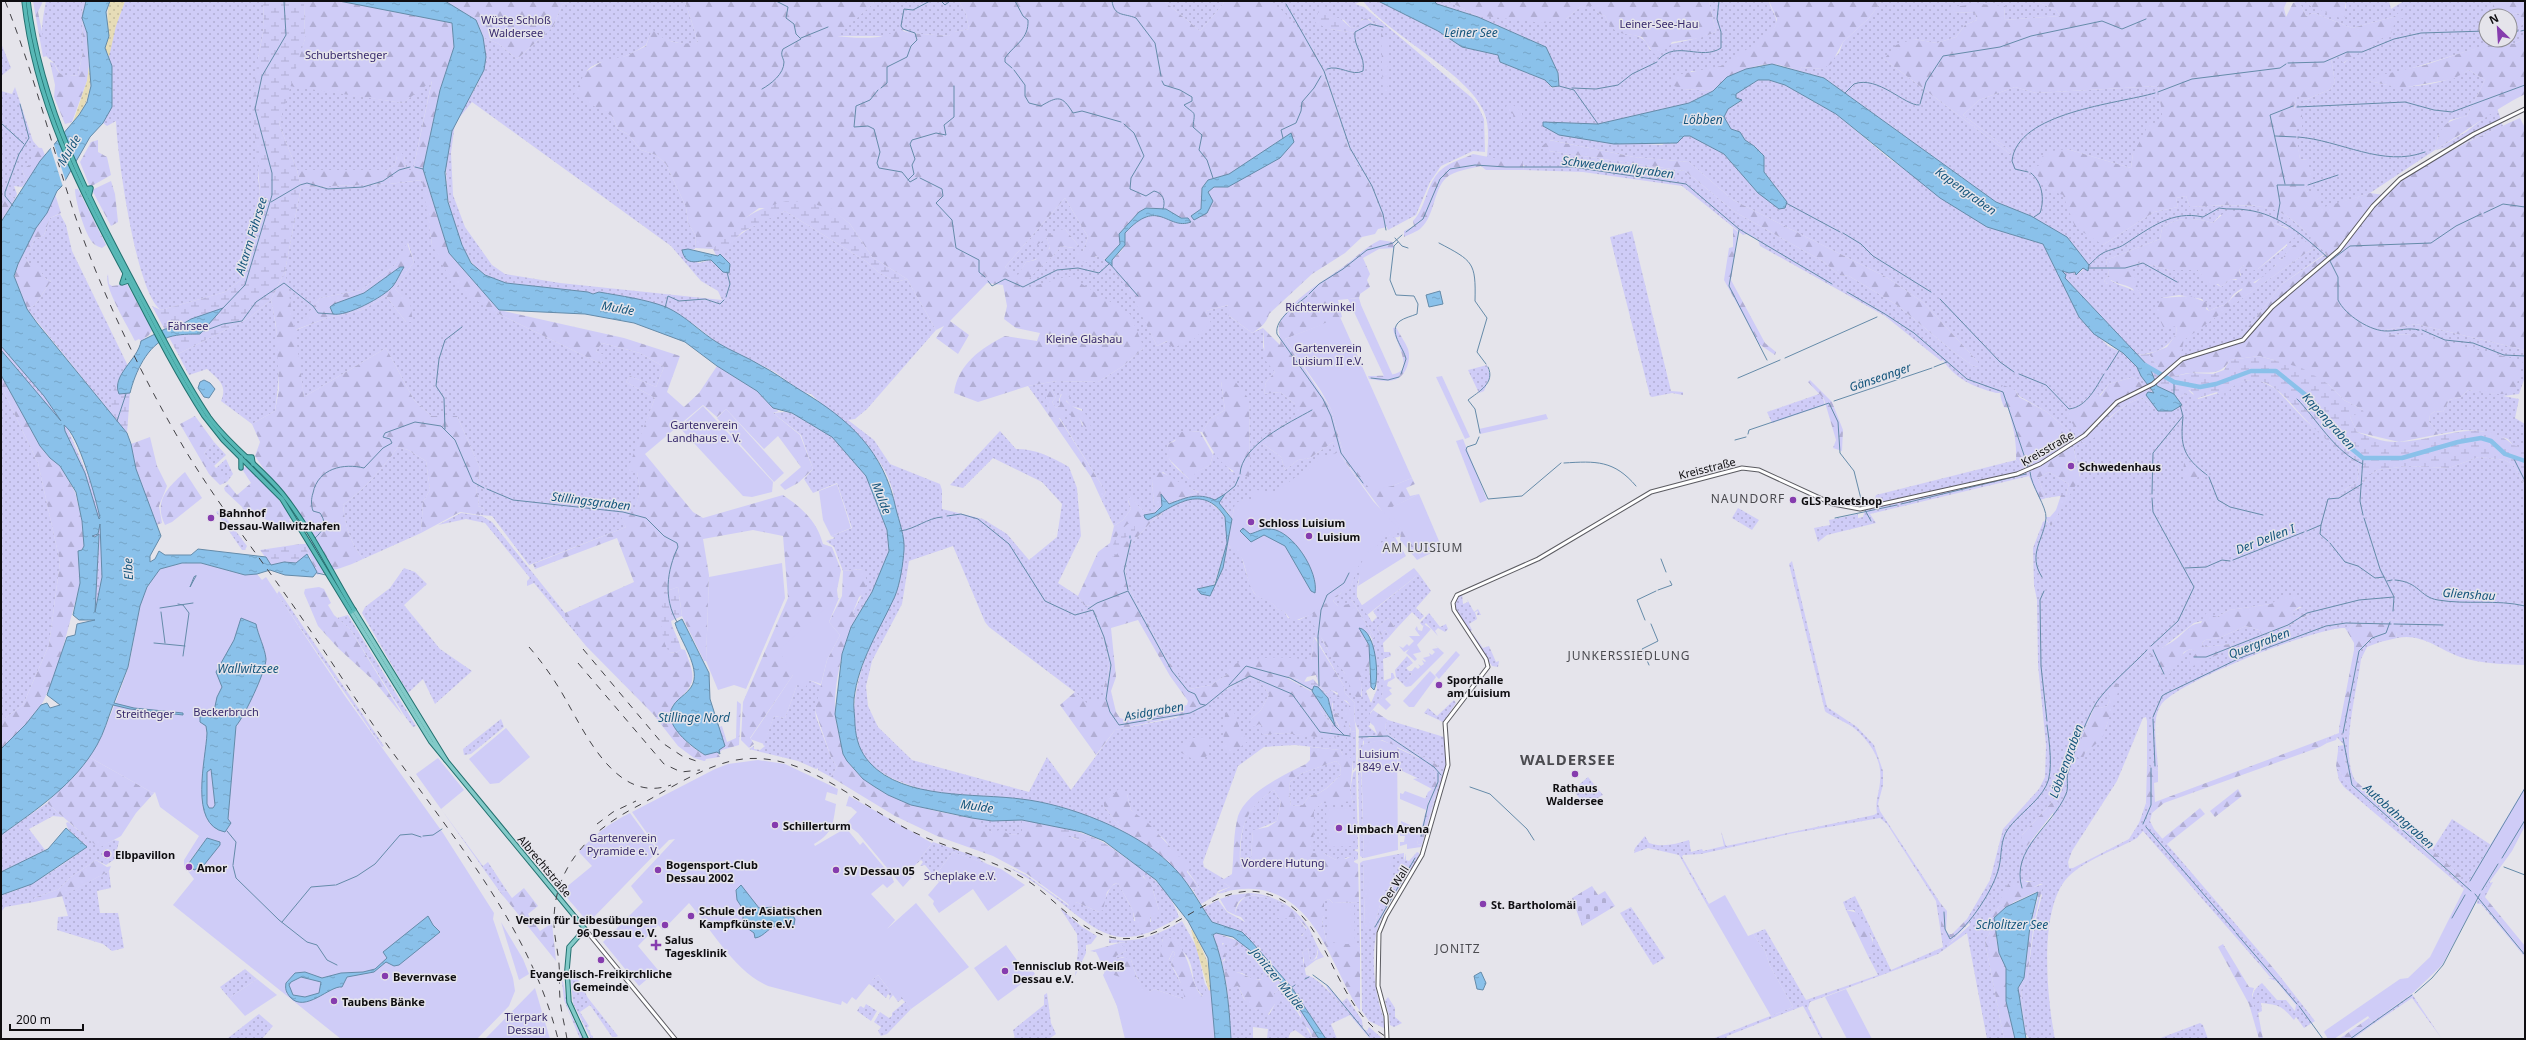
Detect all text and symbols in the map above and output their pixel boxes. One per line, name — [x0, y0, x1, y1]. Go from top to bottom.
north arrow — [2478, 8, 2518, 48]
text: N — [2486, 10, 2501, 27]
park label: Wüste Schloß Waldersee — [481, 12, 551, 40]
park label: Leiner-See-Hau — [1619, 16, 1699, 31]
water label: Leiner See — [1444, 24, 1498, 41]
park label: Schubertsheger — [305, 47, 388, 62]
water label: Löbben — [1683, 111, 1723, 128]
water label: Mulde — [53, 131, 85, 169]
water label: Schwedenwallgraben — [1561, 152, 1675, 182]
water label: Kapengraben — [1932, 163, 2000, 219]
water label: Altarm Fährsee — [231, 195, 271, 278]
water label: Mulde — [600, 297, 636, 319]
park label: Richterwinkel — [1285, 299, 1355, 314]
park label: Fährsee — [168, 318, 208, 333]
park label: Kleine Glashau — [1046, 331, 1122, 346]
park label: Gartenverein Luisium II e.V. — [1292, 340, 1364, 368]
water label: Gänseanger — [1847, 358, 1914, 396]
water label: Kapengraben — [2299, 389, 2359, 453]
park label: Gartenverein Landhaus e. V. — [667, 417, 741, 445]
street label: Kreisstraße — [2018, 427, 2076, 469]
street label: Kreisstraße — [1677, 454, 1737, 482]
place label: Schwedenhaus — [2079, 459, 2161, 474]
marker: Schwedenhaus — [2066, 461, 2076, 471]
water label: Mulde — [868, 480, 896, 516]
water label: Stillingsgraben — [550, 488, 632, 514]
district label: NAUNDORF — [1711, 490, 1785, 507]
place label: GLS Paketshop — [1801, 493, 1882, 508]
marker: GLS Paketshop — [1788, 495, 1798, 505]
place label: Bahnhof Dessau-Wallwitzhafen — [219, 505, 340, 533]
marker: Bahnhof Dessau-Wallwitzhafen — [206, 513, 216, 523]
place label: Schloss Luisium — [1259, 515, 1345, 530]
marker: Schloss Luisium — [1246, 517, 1256, 527]
water label: Der Dellen I — [2233, 520, 2298, 558]
place label: Luisium — [1317, 529, 1360, 544]
marker: Luisium — [1304, 531, 1314, 541]
district label: AM LUISIUM — [1383, 539, 1464, 556]
water label: Elbe — [119, 558, 137, 580]
water label: Glienshau — [2442, 584, 2496, 604]
water label: Quergraben — [2226, 624, 2292, 662]
district label: JUNKERSSIEDLUNG — [1566, 647, 1691, 664]
water label: Wallwitzsee — [217, 660, 279, 677]
place label: Sporthalle am Luisium — [1447, 672, 1510, 700]
marker: Sporthalle am Luisium — [1434, 680, 1444, 690]
water label: Asidgraben — [1122, 697, 1185, 725]
park label: Beckerbruch — [193, 704, 259, 719]
park label: Streitheger — [116, 706, 174, 721]
water label: Stillinge Nord — [658, 709, 731, 726]
water label: Löbbengraben — [2045, 722, 2087, 800]
park label: Luisium 1849 e.V. — [1356, 746, 1402, 774]
district label: WALDERSEE — [1520, 749, 1616, 769]
marker: Rathaus Waldersee — [1570, 769, 1580, 779]
water label: Autobahngraben — [2359, 779, 2438, 853]
place label: Rathaus Waldersee — [1546, 780, 1604, 808]
water label: Mulde — [959, 795, 995, 817]
place label: Schillerturm — [783, 818, 851, 833]
marker: Schillerturm — [770, 820, 780, 830]
place label: Limbach Arena — [1347, 821, 1429, 836]
marker: Limbach Arena — [1334, 823, 1344, 833]
park label: Gartenverein Pyramide e. V. — [587, 830, 659, 858]
street label: Albrechtstraße — [515, 832, 575, 900]
place label: Elbpavillon — [115, 847, 175, 862]
marker: Elbpavillon — [102, 849, 112, 859]
park label: Vordere Hutung — [1242, 855, 1325, 870]
place label: Bogensport-Club Dessau 2002 — [666, 857, 758, 885]
place label: Amor — [197, 860, 227, 875]
marker: Amor — [184, 862, 194, 872]
place label: SV Dessau 05 — [844, 863, 915, 878]
street label: Der Wall — [1376, 863, 1412, 907]
marker: Bogensport-Club Dessau 2002 — [653, 865, 663, 875]
marker: SV Dessau 05 — [831, 865, 841, 875]
park label: Scheplake e.V. — [924, 868, 996, 883]
place label: St. Bartholomäi — [1491, 897, 1576, 912]
marker: St. Bartholomäi — [1478, 899, 1488, 909]
place label: Schule der Asiatischen Kampfkünste e.V. — [699, 903, 822, 931]
marker: Schule der Asiatischen Kampfkünste e.V. — [686, 911, 696, 921]
place label: Verein für Leibesübungen 96 Dessau e. V. — [516, 912, 657, 940]
water label: Scholitzer See — [1976, 916, 2048, 933]
marker: Verein für Leibesübungen 96 Dessau e. V. — [660, 920, 670, 930]
place label: Salus Tagesklinik — [665, 932, 727, 960]
marker: Salus Tagesklinik — [650, 939, 662, 951]
district label: JONITZ — [1434, 940, 1481, 957]
water label: Jonitzer Mulde — [1246, 942, 1309, 1014]
marker: Evangelisch-Freikirchliche Gemeinde — [596, 955, 606, 965]
place label: Tennisclub Rot-Weiß Dessau e.V. — [1013, 958, 1125, 986]
place label: Evangelisch-Freikirchliche Gemeinde — [530, 966, 673, 994]
marker: Tennisclub Rot-Weiß Dessau e.V. — [1000, 966, 1010, 976]
place label: Bevernvase — [393, 969, 457, 984]
marker: Bevernvase — [380, 971, 390, 981]
place label: Taubens Bänke — [342, 994, 425, 1009]
marker: Taubens Bänke — [329, 996, 339, 1006]
scale bar — [10, 1006, 83, 1032]
park label: Tierpark Dessau — [504, 1009, 548, 1037]
text: 200 m — [16, 1011, 51, 1028]

